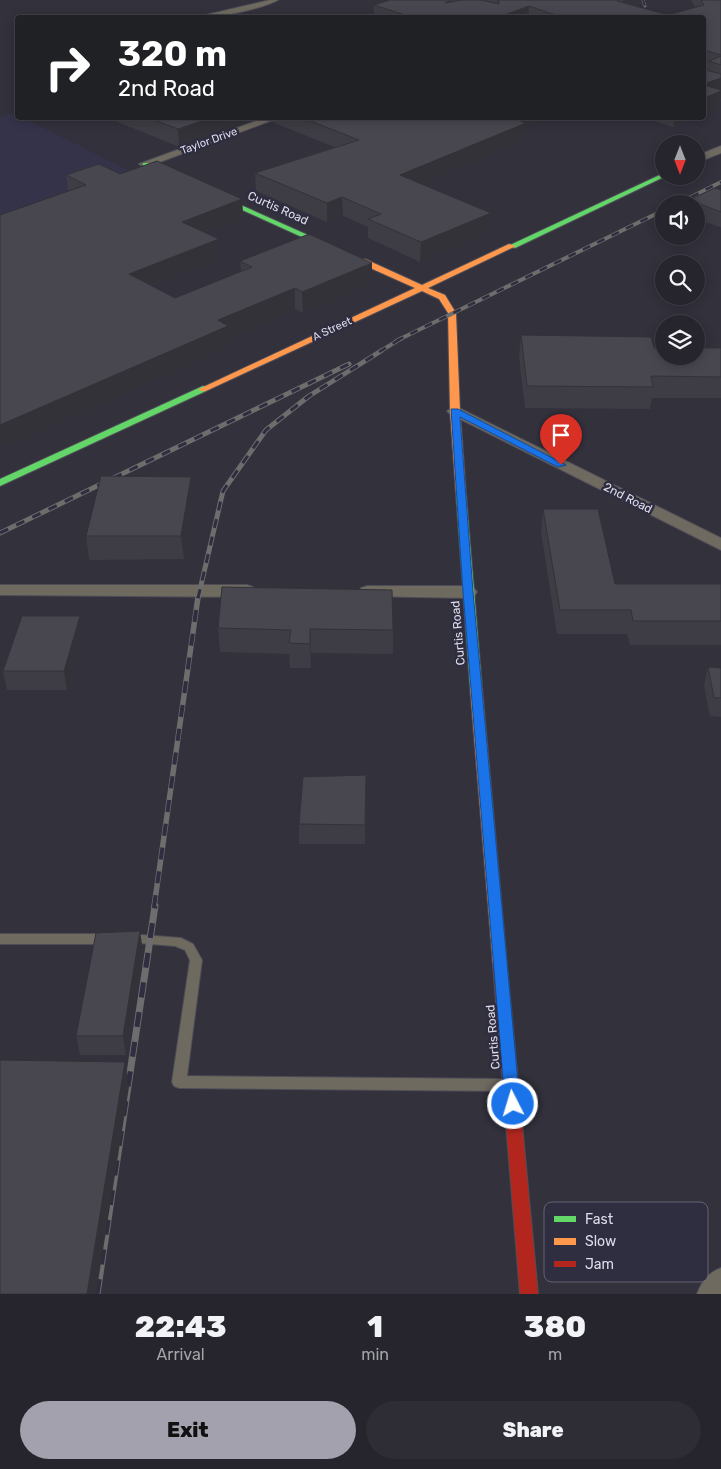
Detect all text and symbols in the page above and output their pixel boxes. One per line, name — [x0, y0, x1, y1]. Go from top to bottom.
text: 320 m — [118, 33, 227, 75]
icon: right — [35, 35, 100, 100]
text: 2nd Road — [118, 75, 215, 102]
street label: Taylor Drive — [179, 125, 239, 157]
north arrow — [655, 135, 705, 185]
map controls — [655, 135, 705, 365]
street label: Curtis Road — [246, 188, 310, 228]
button: sound — [655, 195, 705, 245]
button: search — [655, 255, 705, 305]
street label: A Street — [310, 314, 354, 344]
button: layers — [655, 315, 705, 365]
pin — [540, 414, 582, 465]
icon: arrive — [547, 421, 575, 449]
street label: 2nd Road — [601, 480, 655, 516]
street label: Curtis Road — [448, 600, 468, 666]
street label: Curtis Road — [483, 1004, 503, 1070]
position arrow — [486, 1077, 538, 1129]
legend — [544, 1202, 708, 1282]
text: Fast — [585, 1211, 614, 1228]
text: Slow — [585, 1233, 616, 1250]
text: Jam — [585, 1256, 614, 1273]
text: 22:43 — [135, 1309, 226, 1345]
text: 1 — [367, 1309, 383, 1345]
text: 380 — [524, 1309, 586, 1345]
text: Arrival — [157, 1345, 205, 1364]
text: min — [361, 1345, 389, 1364]
text: m — [548, 1345, 562, 1364]
button: Exit — [20, 1401, 356, 1459]
button: Share — [366, 1401, 701, 1459]

